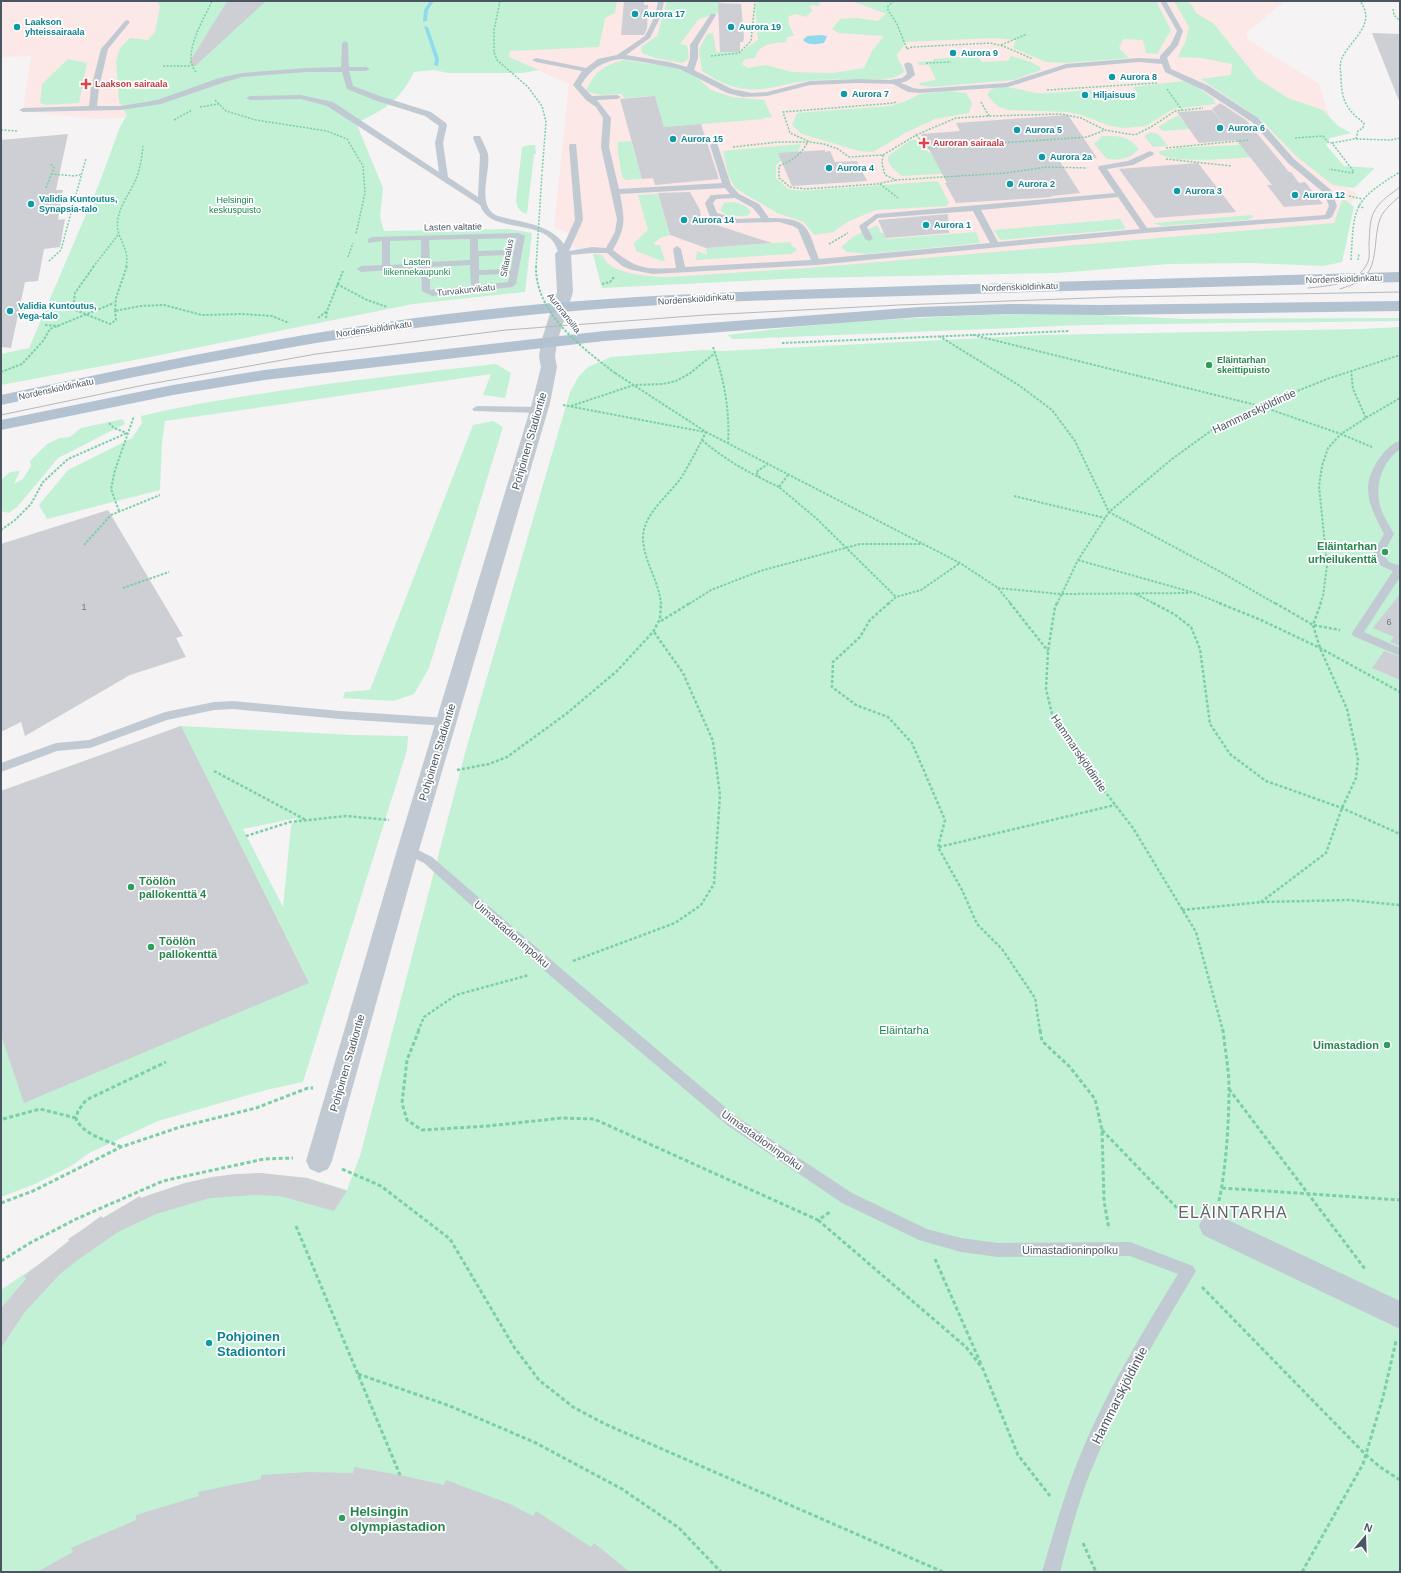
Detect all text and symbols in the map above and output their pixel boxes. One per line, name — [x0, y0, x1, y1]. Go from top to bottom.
marker: Aurora 17 — [630, 9, 640, 19]
place label: Aurora 17 — [643, 9, 685, 19]
place label: Laakson yhteissairaala — [25, 17, 86, 37]
marker: Laakson yhteissairaala — [12, 22, 22, 32]
marker: Aurora 19 — [726, 22, 736, 32]
place label: Aurora 19 — [739, 22, 781, 32]
marker: Aurora 9 — [948, 48, 958, 58]
place label: Aurora 9 — [961, 48, 998, 58]
marker: Aurora 8 — [1107, 72, 1117, 82]
place label: Aurora 8 — [1120, 72, 1157, 82]
marker: Laakson sairaala — [80, 78, 92, 90]
place label: Laakson sairaala — [95, 79, 169, 89]
marker: Aurora 7 — [839, 89, 849, 99]
place label: Aurora 7 — [852, 89, 889, 99]
marker: Hiljaisuus — [1080, 90, 1090, 100]
place label: Hiljaisuus — [1093, 90, 1136, 100]
marker: Aurora 6 — [1215, 123, 1225, 133]
place label: Aurora 6 — [1228, 123, 1265, 133]
marker: Aurora 5 — [1012, 125, 1022, 135]
place label: Aurora 5 — [1025, 125, 1062, 135]
marker: Aurora 15 — [668, 134, 678, 144]
place label: Aurora 15 — [681, 134, 723, 144]
marker: Auroran sairaala — [918, 137, 930, 149]
place label: Auroran sairaala — [933, 138, 1005, 148]
marker: Aurora 2a — [1037, 152, 1047, 162]
place label: Aurora 2a — [1050, 152, 1093, 162]
marker: Aurora 4 — [824, 163, 834, 173]
place label: Aurora 4 — [837, 163, 874, 173]
marker: Aurora 2 — [1005, 179, 1015, 189]
place label: Aurora 2 — [1018, 179, 1055, 189]
marker: Aurora 3 — [1172, 186, 1182, 196]
place label: Aurora 3 — [1185, 186, 1222, 196]
marker: Aurora 12 — [1290, 190, 1300, 200]
place label: Aurora 12 — [1303, 190, 1345, 200]
place label: Validia Kuntoutus, Synapsia-talo — [39, 194, 118, 214]
park label: Helsingin keskuspuisto — [209, 195, 261, 215]
marker: Validia Kuntoutus, Synapsia-talo — [26, 199, 36, 209]
marker: Aurora 14 — [679, 215, 689, 225]
place label: Aurora 14 — [692, 215, 734, 225]
marker: Aurora 1 — [921, 220, 931, 230]
place label: Aurora 1 — [934, 220, 971, 230]
street label: Lasten valtatie — [424, 221, 482, 233]
street label: Sillanalus — [498, 238, 516, 278]
park label: Lasten liikennekaupunki — [384, 257, 450, 277]
street label: Nordenskiöldinkatu — [1306, 273, 1382, 285]
street label: Nordenskiöldinkatu — [982, 281, 1058, 293]
street label: Turvakurvikatu — [436, 282, 496, 298]
street label: Auroransilta — [545, 291, 583, 335]
street label: Nordenskiöldinkatu — [657, 291, 735, 307]
place label: Validia Kuntoutus, Vega-talo — [18, 301, 97, 321]
marker: Validia Kuntoutus, Vega-talo — [5, 306, 15, 316]
street label: Nordenskiöldinkatu — [335, 319, 413, 339]
place label: Eläintarhan skeittipuisto — [1217, 355, 1271, 375]
marker: Eläintarhan skeittipuisto — [1204, 360, 1214, 370]
street label: Nordenskiöldinkatu — [18, 376, 94, 402]
street label: Hammarskjöldintie — [1210, 386, 1298, 436]
street label: Pohjoinen Stadiontie — [509, 391, 549, 491]
place label: Eläintarhan urheilukenttä — [1308, 540, 1378, 565]
marker: Eläintarhan urheilukenttä — [1380, 547, 1390, 557]
house number: 1 — [81, 602, 87, 612]
house number: 6 — [1386, 617, 1392, 627]
street label: Pohjoinen Stadiontie — [417, 702, 457, 802]
street label: Hammarskjöldintie — [1049, 712, 1109, 794]
place label: Töölön pallokenttä 4 — [139, 875, 207, 900]
marker: Töölön pallokenttä 4 — [126, 882, 136, 892]
street label: Uimastadioninpolku — [472, 898, 552, 970]
place label: Töölön pallokenttä — [159, 935, 218, 960]
marker: Töölön pallokenttä — [146, 942, 156, 952]
street label: Pohjoinen Stadiontie — [327, 1013, 367, 1113]
park label: Eläintarha — [879, 1024, 930, 1036]
place label: Uimastadion — [1313, 1039, 1379, 1051]
marker: Uimastadion — [1382, 1040, 1392, 1050]
street label: Uimastadioninpolku — [719, 1108, 805, 1172]
district label: ELÄINTARHA — [1178, 1204, 1288, 1221]
street label: Uimastadioninpolku — [1022, 1244, 1118, 1256]
place label: Pohjoinen Stadiontori — [217, 1329, 286, 1359]
marker: Pohjoinen Stadiontori — [204, 1338, 214, 1348]
street label: Hammarskjöldintie — [1088, 1344, 1150, 1446]
place label: Helsingin olympiastadion — [350, 1504, 445, 1534]
marker: Helsingin olympiastadion — [337, 1513, 347, 1523]
north arrow — [1345, 1517, 1385, 1557]
text: N — [1363, 1521, 1374, 1535]

